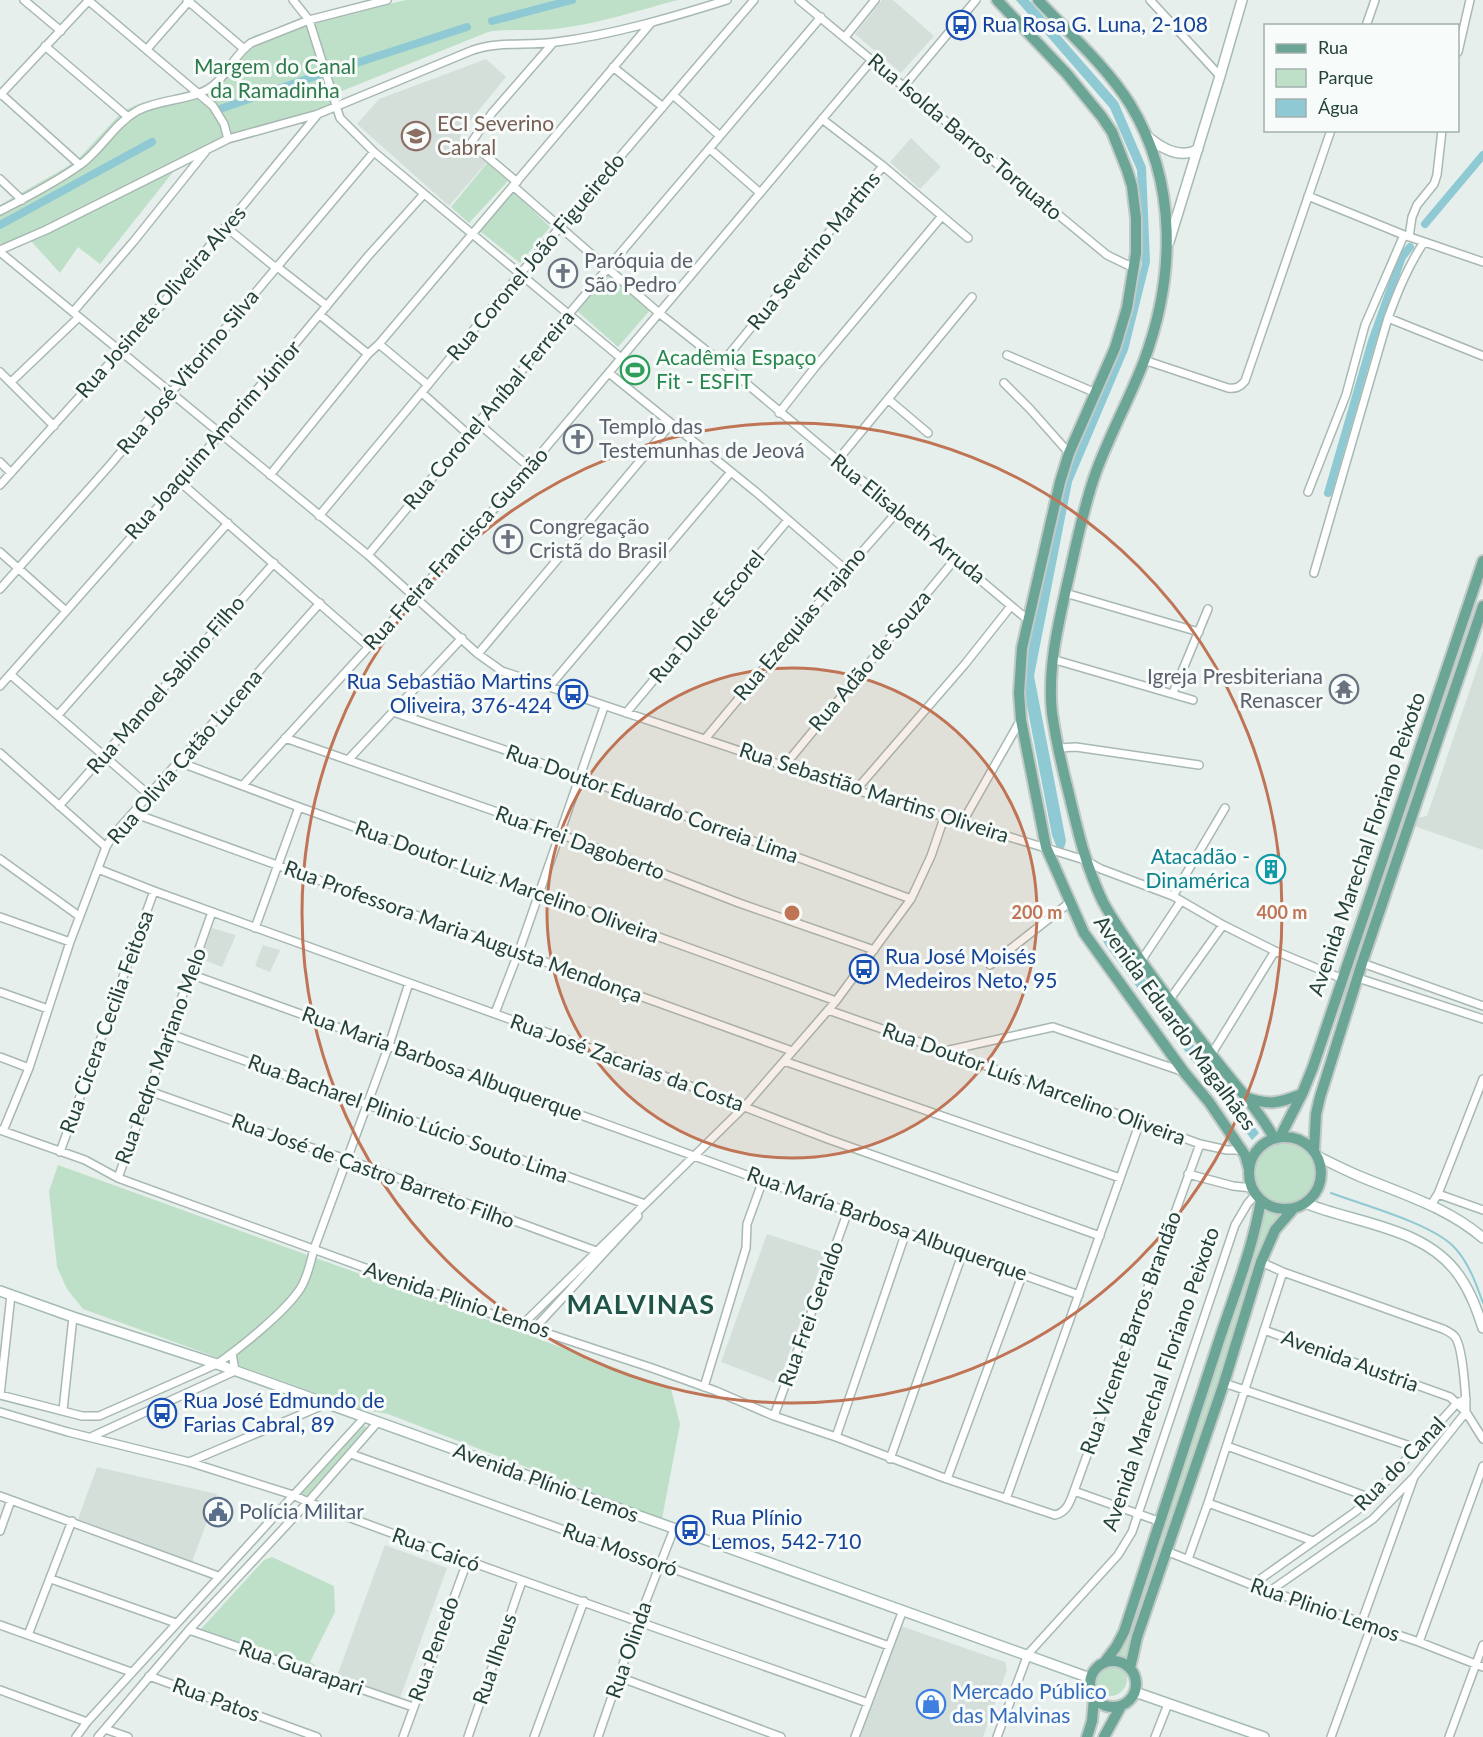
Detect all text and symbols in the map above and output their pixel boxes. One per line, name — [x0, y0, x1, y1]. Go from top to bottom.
bus stop icon: Rua Rosa G. Luna, 2-108 — [945, 9, 977, 41]
place label: Rua Rosa G. Luna, 2-108 — [982, 11, 1208, 36]
legend — [1264, 24, 1459, 132]
text: Rua — [1318, 36, 1348, 58]
street label: Rua Isolda Barros Torquato — [864, 47, 1068, 225]
park label: Margem do Canal da Ramadinha — [194, 53, 356, 102]
text: Parque — [1318, 66, 1373, 88]
text: Água — [1318, 96, 1359, 118]
place label: ECI Severino Cabral — [437, 110, 554, 159]
school or university icon: ECI Severino Cabral — [400, 120, 432, 152]
street label: Rua Coronel João Figueiredo — [441, 147, 629, 365]
street label: Rua Severino Martins — [741, 166, 884, 334]
street label: Rua Josinete Oliveira Alves — [70, 200, 250, 402]
place label: Paróquia de São Pedro — [584, 247, 693, 296]
church icon: Paróquia de São Pedro — [547, 257, 579, 289]
street label: Rua José Vitorino Silva — [111, 284, 263, 459]
street label: Rua Coronel Aníbal Ferreira — [397, 304, 579, 514]
street label: Rua Joaquim Amorim Júnior — [119, 334, 305, 544]
place label: Acadêmia Espaço Fit - ESFIT — [656, 344, 816, 393]
sports icon: Acadêmia Espaço Fit - ESFIT — [619, 354, 651, 386]
place label: Templo das Testemunhas de Jeová — [599, 413, 805, 462]
church icon: Templo das Testemunhas de Jeová — [562, 423, 594, 455]
street label: Rua Freira Francisca Gusmão — [357, 441, 553, 654]
street label: Rua Elisabeth Arruda — [827, 448, 991, 588]
place label: Congregação Cristã do Brasil — [529, 513, 667, 562]
church icon: Congregação Cristã do Brasil — [492, 523, 524, 555]
street label: Rua Ezequias Trajano — [727, 541, 870, 705]
street label: Rua Dulce Escorel — [643, 545, 768, 687]
street label: Rua Adão de Souza — [803, 585, 935, 736]
street label: Rua Manoel Sabino Filho — [81, 590, 249, 778]
place label: Igreja Presbiteriana Renascer — [1147, 663, 1323, 712]
street label: Rua Olivia Catão Lucena — [101, 664, 266, 848]
place label: Rua Sebastião Martins Oliveira, 376-424 — [346, 668, 552, 717]
temple icon: Igreja Presbiteriana Renascer — [1328, 673, 1360, 705]
bus stop icon: Rua Sebastião Martins Oliveira, 376-424 — [557, 678, 589, 710]
street label: Avenida Marechal Floriano Peixoto — [1302, 688, 1429, 999]
street label: Rua Sebastião Martins Oliveira — [736, 736, 1013, 847]
street label: Rua Doutor Eduardo Correia Lima — [503, 738, 802, 867]
street label: Rua Frei Dagoberto — [492, 799, 669, 884]
street label: Rua Doutor Luiz Marcelino Oliveira — [352, 814, 663, 947]
place label: Atacadão - Dinamérica — [1146, 843, 1250, 892]
building icon: Atacadão - Dinamérica — [1255, 853, 1287, 885]
street label: Rua Professora Maria Augusta Mendonça — [281, 854, 646, 1007]
text: 200 m — [1012, 901, 1062, 923]
text: 400 m — [1257, 901, 1307, 923]
centre of rings — [782, 903, 802, 923]
street label: Rua Cicera Cecilia Feitosa — [54, 907, 158, 1136]
street label: Avenida Eduardo Magalhães — [1090, 910, 1263, 1134]
place label: Rua José Moisés Medeiros Neto, 95 — [885, 943, 1057, 992]
street label: Rua Pedro Mariano Melo — [109, 944, 210, 1167]
bus stop icon: Rua José Moisés Medeiros Neto, 95 — [848, 953, 880, 985]
street label: Rua Maria Barbosa Albuquerque — [299, 1000, 586, 1125]
street label: Rua José Zacarias da Costa — [507, 1008, 748, 1116]
street label: Rua Doutor Luís Marcelino Oliveira — [879, 1016, 1190, 1149]
street label: Rua Bacharel Plinio Lúcio Souto Lima — [245, 1048, 572, 1187]
street label: Rua José de Castro Barreto Filho — [229, 1107, 519, 1233]
street label: Rua María Barbosa Albuquerque — [744, 1160, 1031, 1285]
street label: Rua Vicente Barros Brandão — [1074, 1207, 1185, 1458]
street label: Avenida Marechal Floriano Peixoto — [1096, 1223, 1223, 1534]
street label: Rua Frei Geraldo — [772, 1237, 847, 1390]
street label: Avenida Plinio Lemos — [361, 1255, 554, 1342]
district label: MALVINAS — [566, 1287, 716, 1320]
street label: Avenida Austria — [1279, 1323, 1422, 1396]
place label: Rua José Edmundo de Farias Cabral, 89 — [183, 1387, 385, 1436]
bus stop icon: Rua José Edmundo de Farias Cabral, 89 — [146, 1397, 178, 1429]
street label: Rua do Canal — [1348, 1411, 1450, 1515]
street label: Avenida Plínio Lemos — [450, 1436, 643, 1527]
public building icon: Polícia Militar — [202, 1496, 234, 1528]
place label: Polícia Militar — [239, 1498, 364, 1523]
place label: Rua Plínio Lemos, 542-710 — [711, 1504, 861, 1553]
bus stop icon: Rua Plínio Lemos, 542-710 — [674, 1514, 706, 1546]
street label: Rua Mossoró — [560, 1516, 682, 1581]
street label: Rua Caicó — [389, 1521, 484, 1576]
street label: Rua Plinio Lemos — [1248, 1571, 1403, 1646]
street label: Rua Penedo — [402, 1593, 463, 1704]
street label: Rua Olinda — [599, 1598, 656, 1701]
street label: Rua Ilheus — [466, 1610, 521, 1707]
street label: Rua Guarapari — [236, 1634, 367, 1700]
street label: Rua Patos — [169, 1671, 264, 1726]
place label: Mercado Público das Malvinas — [952, 1678, 1107, 1727]
shop icon: Mercado Público das Malvinas — [915, 1688, 947, 1720]

